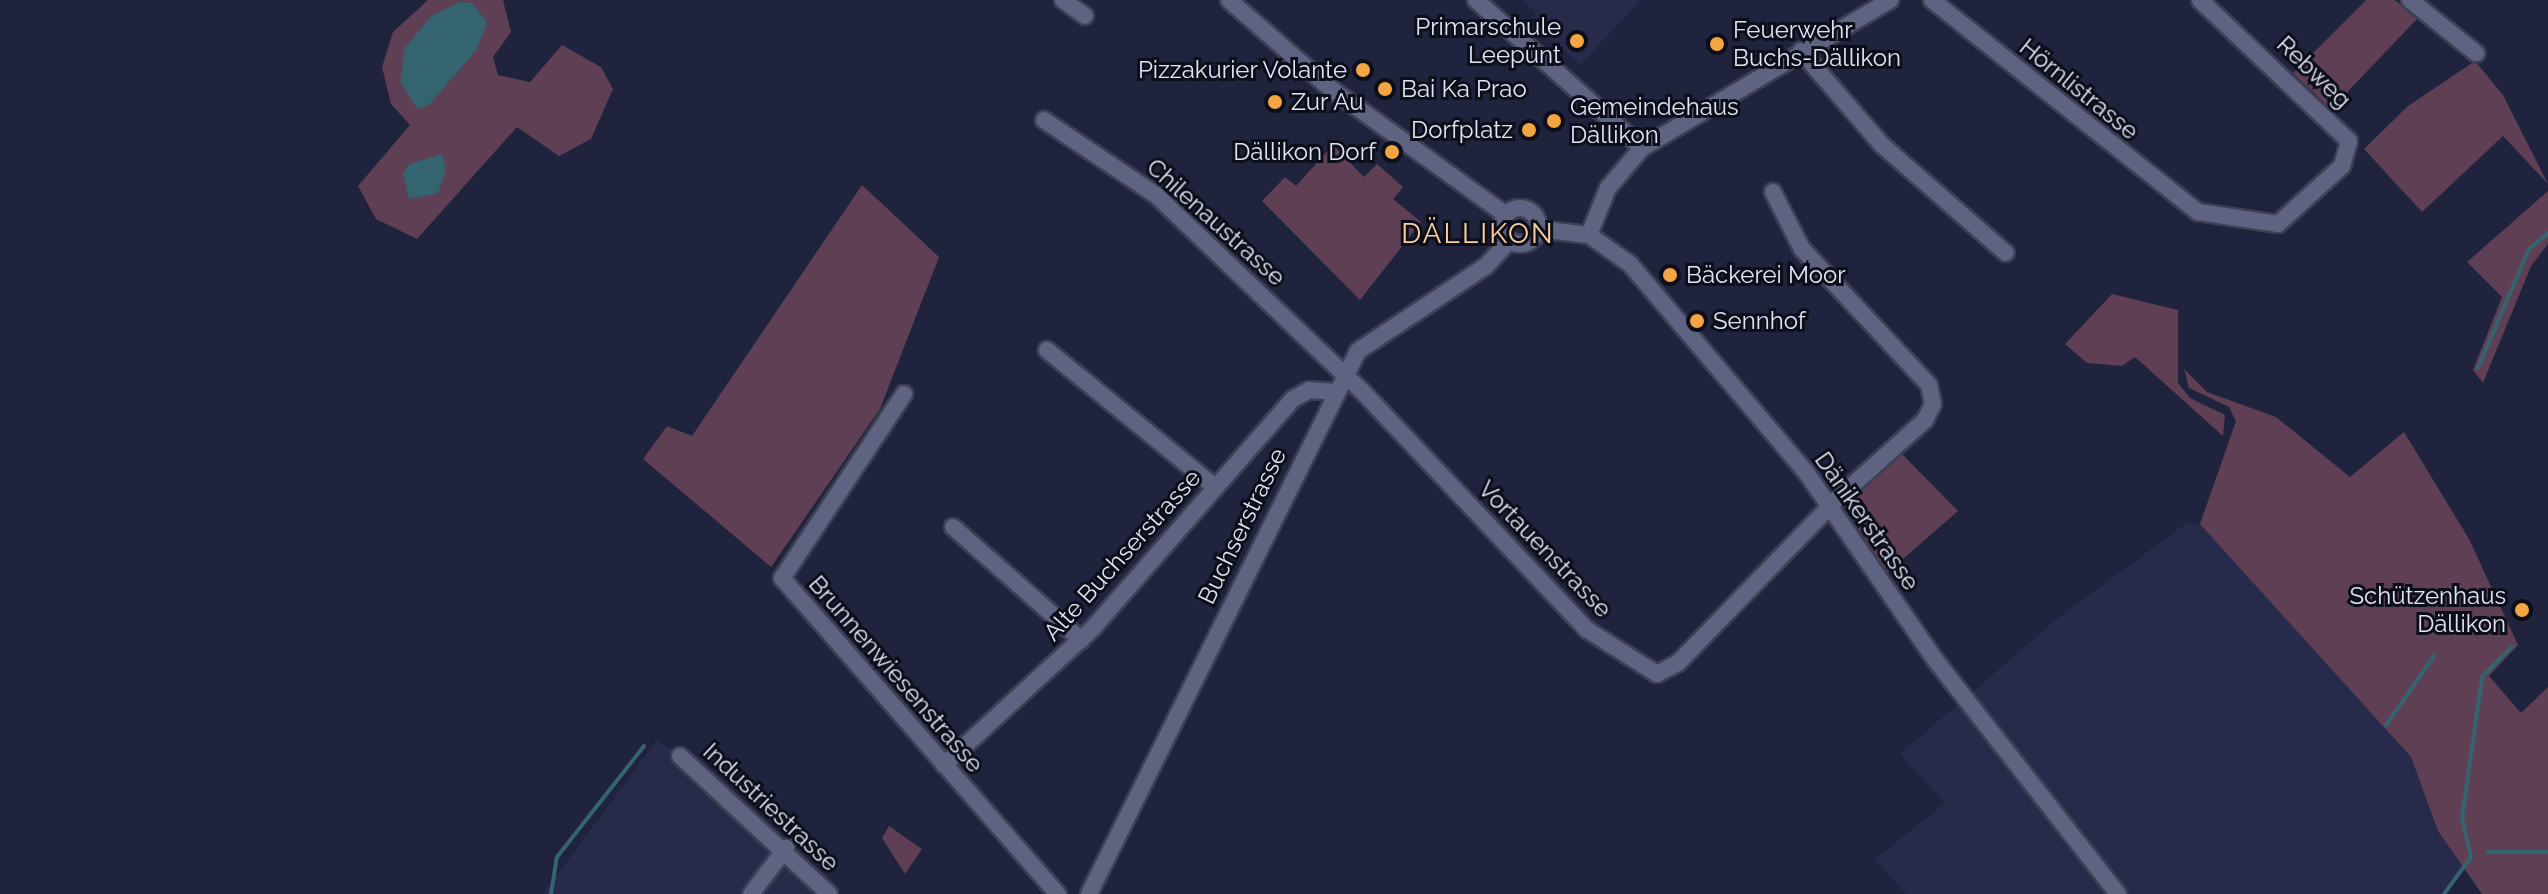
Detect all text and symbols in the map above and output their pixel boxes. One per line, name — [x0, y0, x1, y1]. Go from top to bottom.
place label: Primarschule Leepünt — [1415, 13, 1561, 69]
place label: Feuerwehr Buchs-Dällikon — [1733, 16, 1901, 72]
street label: Rebweg — [2271, 30, 2357, 114]
marker: Primarschule Leepünt — [1568, 32, 1586, 50]
street label: Hörnlistrasse — [2014, 32, 2144, 146]
marker: Feuerwehr Buchs-Dällikon — [1708, 35, 1726, 53]
place label: Pizzakurier Volante — [1137, 56, 1347, 84]
marker: Pizzakurier Volante — [1354, 61, 1372, 79]
place label: Bai Ka Prao — [1401, 75, 1527, 103]
marker: Bai Ka Prao — [1376, 80, 1394, 98]
place label: Zur Au — [1291, 88, 1365, 116]
marker: Zur Au — [1266, 93, 1284, 111]
place label: Gemeindehaus Dällikon — [1570, 93, 1739, 149]
marker: Gemeindehaus Dällikon — [1545, 112, 1563, 130]
place label: Dorfplatz — [1411, 116, 1513, 144]
marker: Dorfplatz — [1520, 121, 1538, 139]
place label: Dällikon Dorf — [1233, 138, 1376, 166]
marker: Dällikon Dorf — [1383, 143, 1401, 161]
street label: Chilenaustrasse — [1141, 152, 1291, 292]
district label: DÄLLIKON — [1401, 217, 1555, 251]
place label: Bäckerei Moor — [1686, 261, 1846, 289]
marker: Bäckerei Moor — [1661, 266, 1679, 284]
place label: Sennhof — [1713, 307, 1806, 335]
marker: Sennhof — [1688, 312, 1706, 330]
street label: Buchserstrasse — [1192, 443, 1292, 609]
street label: Dänikerstrasse — [1809, 446, 1925, 596]
street label: Alte Buchserstrasse — [1037, 463, 1207, 647]
street label: Vortauenstrasse — [1472, 475, 1618, 623]
street label: Brunnenwiesenstrasse — [803, 570, 989, 778]
place label: Schützenhaus Dällikon — [2349, 582, 2506, 638]
marker: Schützenhaus Dällikon — [2513, 601, 2531, 619]
street label: Industriestrasse — [697, 737, 845, 877]

